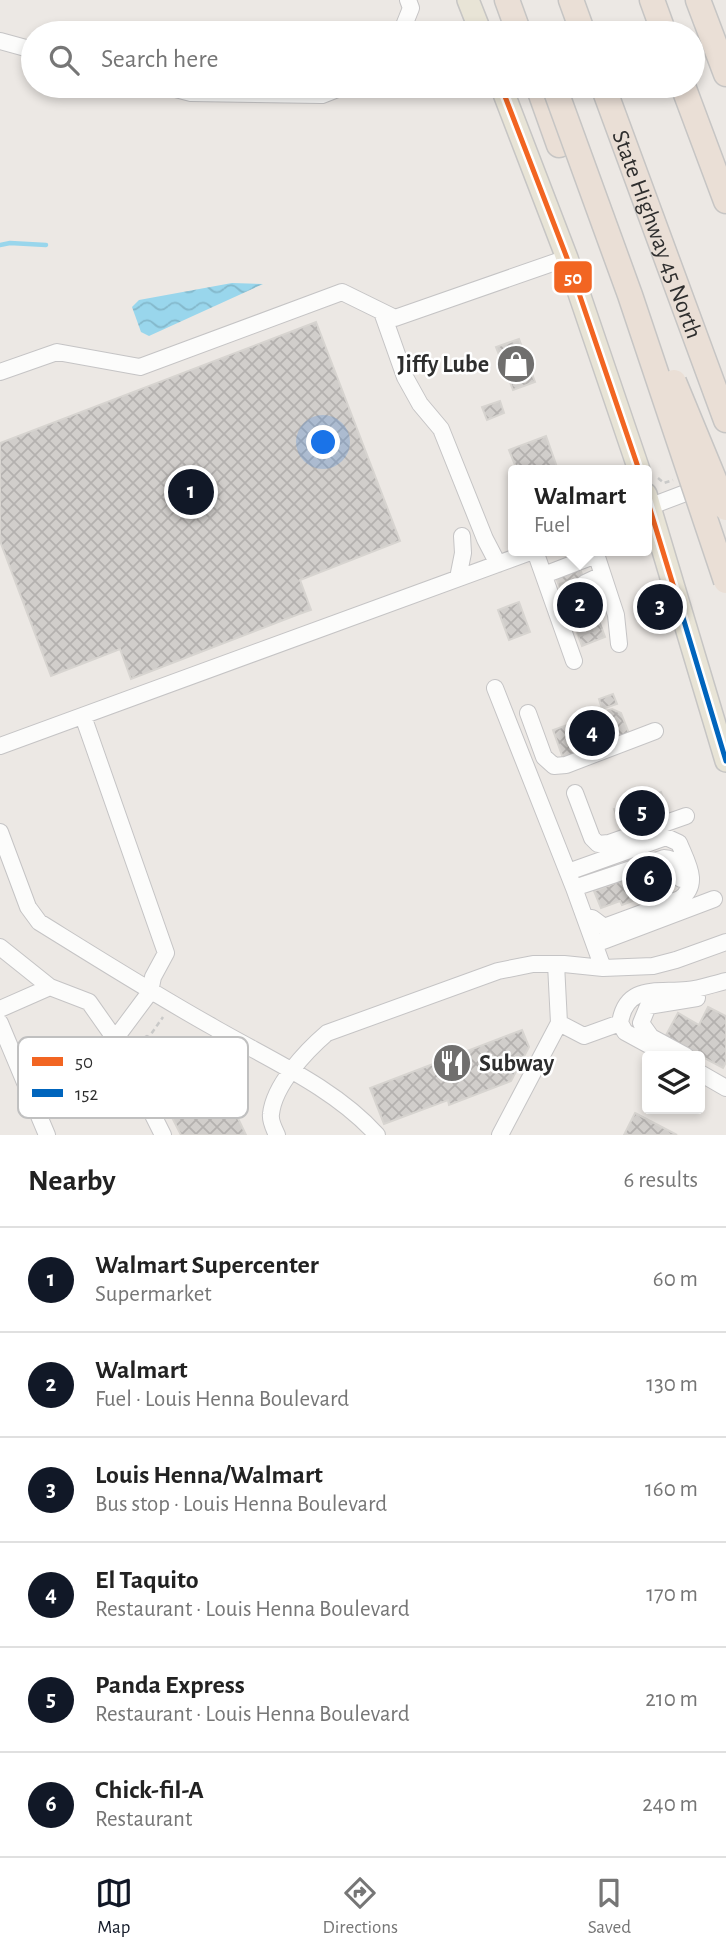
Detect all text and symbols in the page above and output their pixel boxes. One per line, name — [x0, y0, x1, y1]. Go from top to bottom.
search box — [21, 21, 705, 98]
icon: search — [45, 41, 83, 79]
text: Search here — [101, 46, 219, 72]
street label: State Highway 45 North — [607, 127, 706, 342]
line badge: 50 — [553, 260, 593, 294]
text: 50 — [564, 269, 582, 288]
shop icon: Jiffy Lube — [495, 343, 537, 385]
place label: Jiffy Lube — [397, 353, 489, 377]
your location — [306, 425, 340, 459]
popup — [508, 465, 652, 556]
pin: 1 — [168, 466, 214, 518]
text: Walmart — [534, 483, 626, 509]
text: Fuel — [534, 514, 571, 537]
pin: 2 — [557, 579, 603, 631]
pin: 3 — [637, 581, 683, 633]
pin: 4 — [569, 707, 615, 759]
pin: 5 — [619, 787, 665, 839]
pin: 6 — [626, 853, 672, 905]
legend — [18, 1037, 248, 1118]
restaurant icon: Subway — [431, 1042, 473, 1084]
map controls — [642, 1051, 705, 1114]
button: layers — [642, 1051, 705, 1114]
place label: Subway — [479, 1052, 555, 1076]
text: 50 — [75, 1053, 93, 1072]
text: 152 — [75, 1085, 98, 1104]
text: Nearby — [28, 1166, 116, 1196]
text: 6 results — [624, 1169, 698, 1192]
text: Walmart Supercenter — [95, 1252, 319, 1278]
text: 1 — [47, 1268, 55, 1291]
text: 60 m — [653, 1268, 698, 1291]
text: Supermarket — [95, 1283, 212, 1306]
text: Walmart — [95, 1357, 188, 1383]
text: 2 — [46, 1373, 56, 1396]
text: 130 m — [646, 1373, 698, 1396]
text: Fuel · Louis Henna Boulevard — [95, 1388, 349, 1411]
text: Louis Henna/Walmart — [95, 1462, 323, 1488]
text: 3 — [46, 1478, 56, 1501]
text: 160 m — [645, 1478, 698, 1501]
text: Bus stop · Louis Henna Boulevard — [95, 1493, 387, 1516]
text: El Taquito — [95, 1567, 198, 1593]
text: 4 — [45, 1583, 57, 1606]
text: 170 m — [646, 1583, 698, 1606]
text: Restaurant · Louis Henna Boulevard — [95, 1598, 410, 1621]
text: Panda Express — [95, 1672, 245, 1698]
text: 5 — [46, 1688, 56, 1711]
text: 210 m — [645, 1688, 698, 1711]
text: Restaurant · Louis Henna Boulevard — [95, 1703, 410, 1726]
text: Chick-fil-A — [95, 1777, 204, 1803]
text: 6 — [45, 1793, 57, 1816]
text: 240 m — [642, 1793, 698, 1816]
text: Restaurant — [95, 1808, 192, 1831]
tab: Map — [95, 1874, 133, 1939]
tab: Directions — [322, 1874, 398, 1939]
tab: Saved — [588, 1874, 631, 1939]

